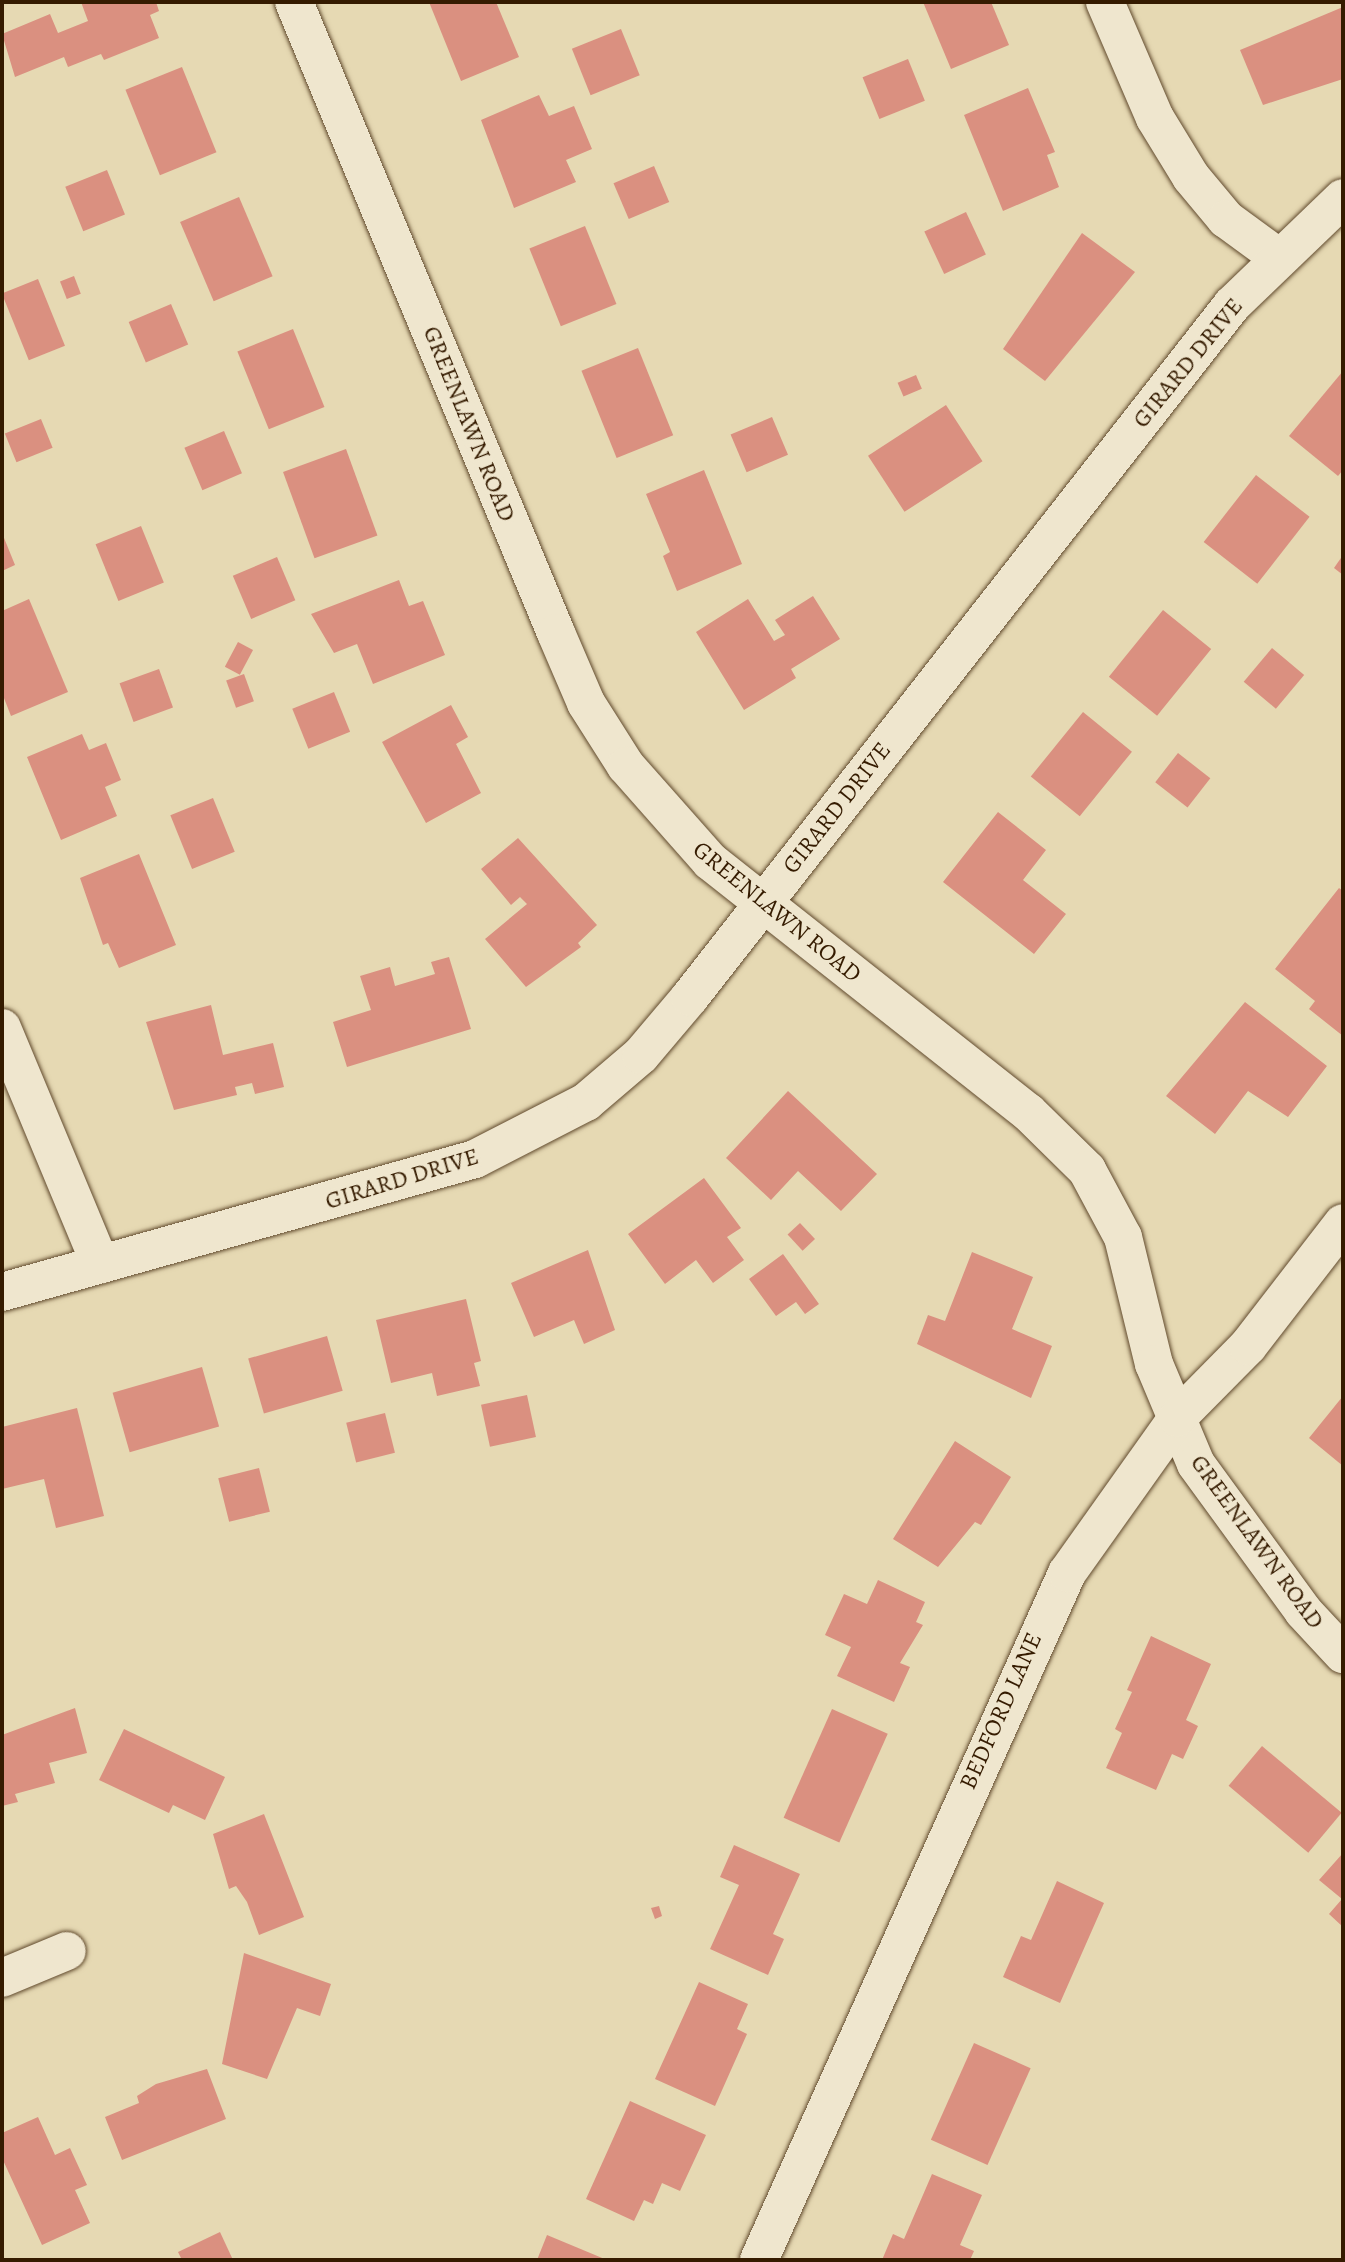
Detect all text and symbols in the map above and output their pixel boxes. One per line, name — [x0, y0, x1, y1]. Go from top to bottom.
street label: GIRARD DRIVE — [1127, 292, 1249, 434]
street label: GREENLAWN ROAD — [417, 322, 521, 526]
street label: GIRARD DRIVE — [777, 737, 897, 879]
street label: GREENLAWN ROAD — [687, 835, 867, 989]
street label: GIRARD DRIVE — [322, 1142, 482, 1216]
street label: GREENLAWN ROAD — [1184, 1449, 1330, 1635]
street label: BEDFORD LANE — [954, 1628, 1048, 1794]

